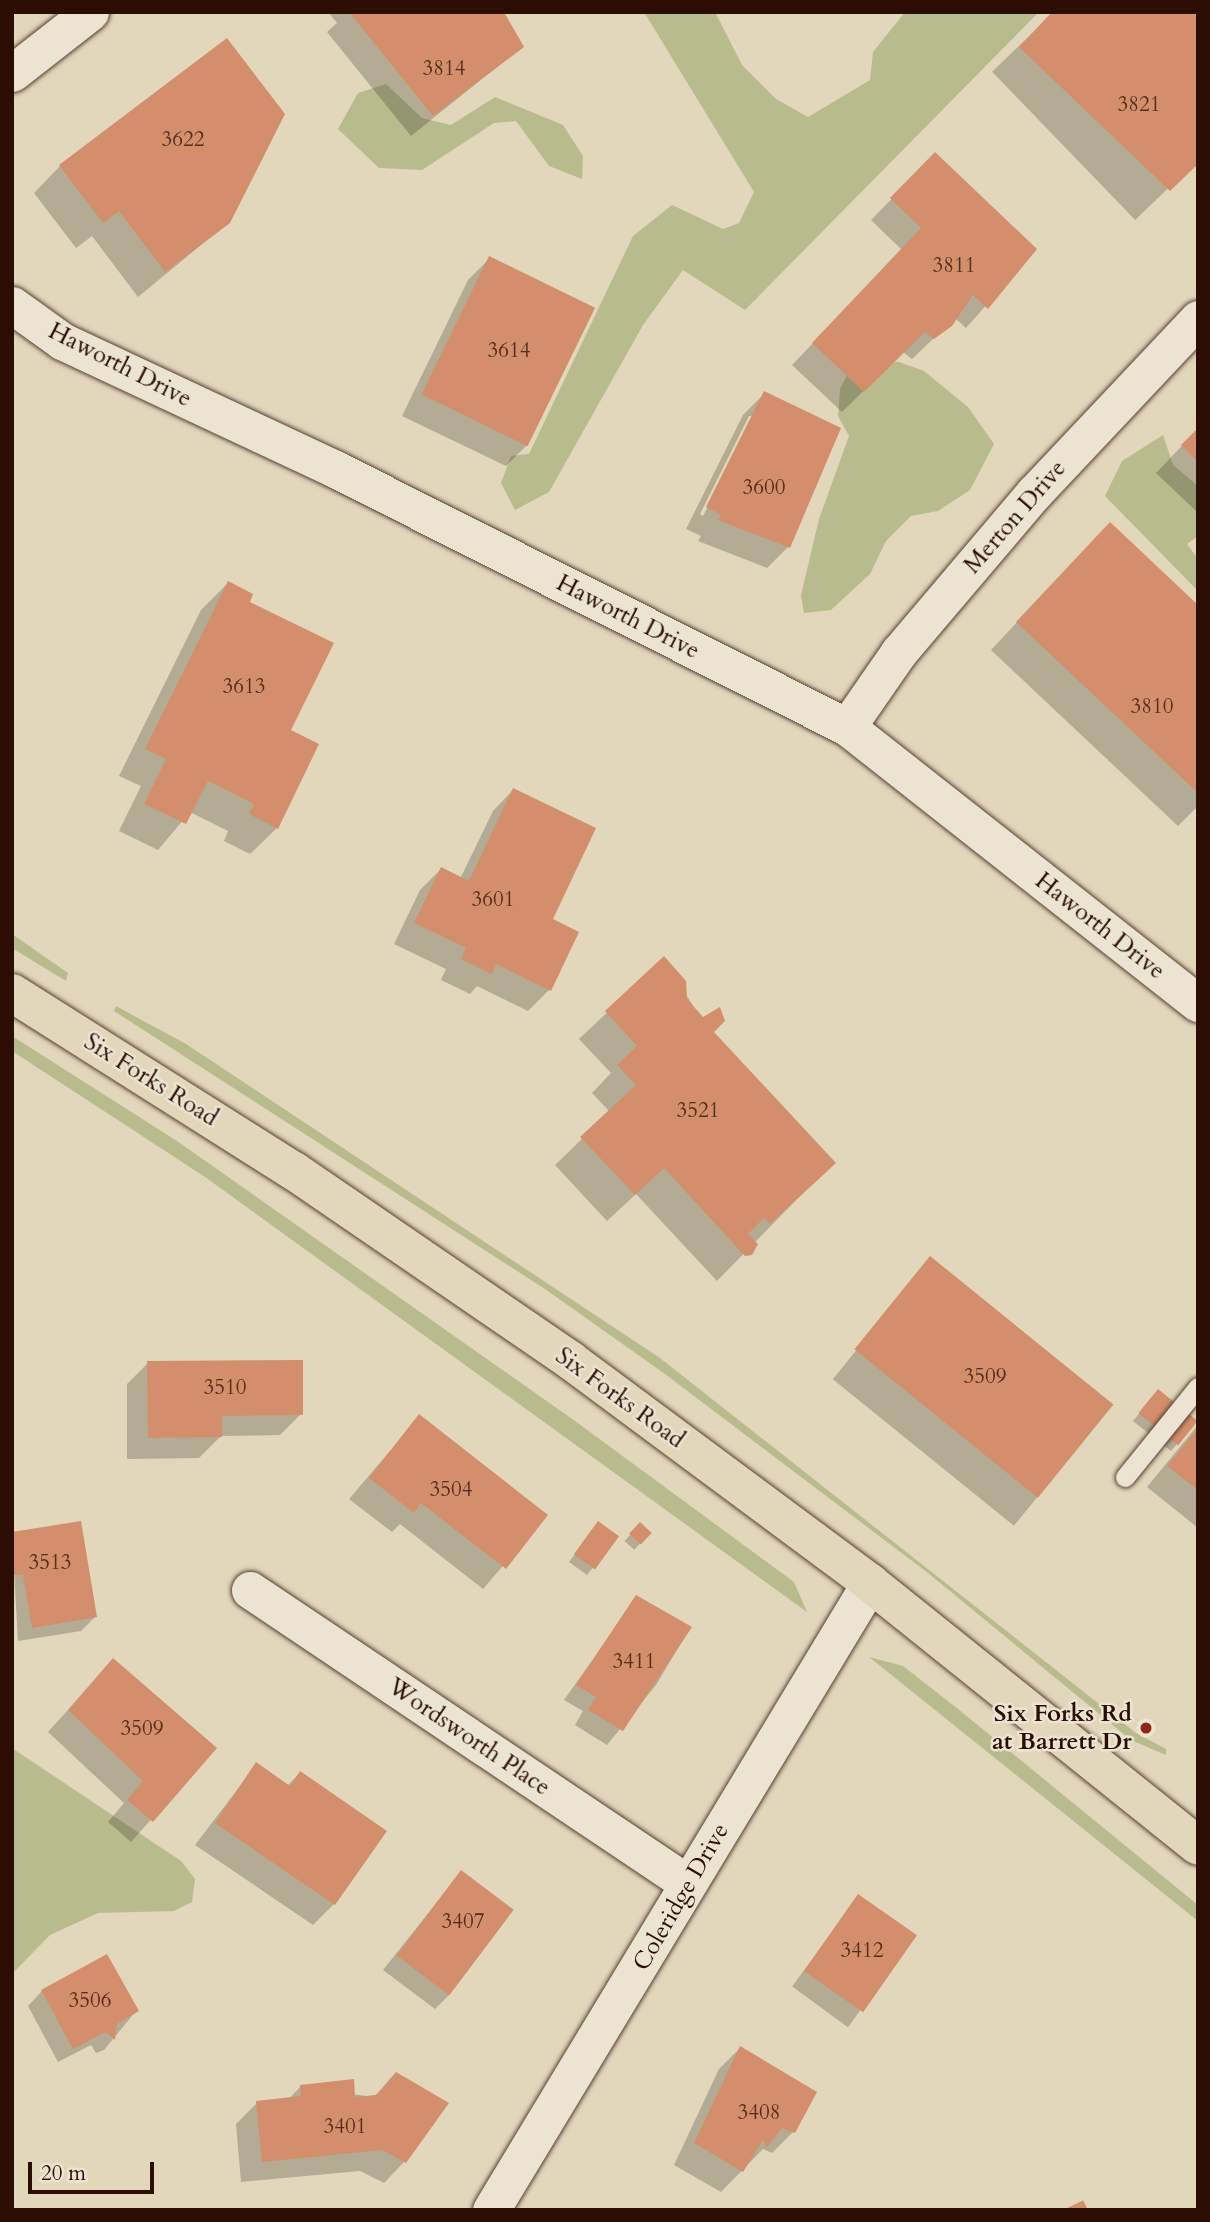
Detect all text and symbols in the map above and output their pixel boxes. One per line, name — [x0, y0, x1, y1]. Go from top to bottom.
house number: 3814 — [422, 56, 466, 82]
house number: 3821 — [1117, 92, 1161, 118]
house number: 3622 — [161, 127, 205, 153]
house number: 3811 — [932, 253, 976, 279]
street label: Haworth Drive — [44, 317, 196, 413]
house number: 3614 — [487, 338, 531, 364]
street label: Merton Drive — [958, 454, 1072, 580]
house number: 3600 — [742, 475, 786, 501]
street label: Haworth Drive — [552, 569, 704, 665]
house number: 3613 — [222, 674, 266, 700]
house number: 3810 — [1130, 694, 1174, 720]
street label: Haworth Drive — [1029, 866, 1171, 986]
house number: 3601 — [471, 887, 515, 913]
street label: Six Forks Road — [79, 1027, 223, 1133]
house number: 3521 — [676, 1098, 720, 1124]
street label: Six Forks Road — [550, 1342, 690, 1454]
house number: 3509 — [963, 1364, 1007, 1390]
house number: 3510 — [203, 1375, 247, 1401]
house number: 3504 — [429, 1477, 473, 1503]
house number: 3513 — [28, 1550, 72, 1576]
house number: 3411 — [612, 1649, 656, 1675]
street label: Wordsworth Place — [382, 1672, 556, 1802]
place label: Six Forks Rd at Barrett Dr — [992, 1700, 1132, 1756]
house number: 3509 — [120, 1716, 164, 1742]
marker: Six Forks Rd at Barrett Dr — [1138, 1720, 1154, 1736]
street label: Coleridge Drive — [627, 1818, 735, 1976]
house number: 3407 — [441, 1909, 485, 1935]
house number: 3412 — [840, 1938, 884, 1964]
house number: 3506 — [68, 1988, 112, 2014]
house number: 3408 — [737, 2100, 781, 2126]
house number: 3401 — [323, 2114, 367, 2140]
scale bar — [32, 2148, 158, 2192]
text: 20 m — [41, 2159, 86, 2188]

